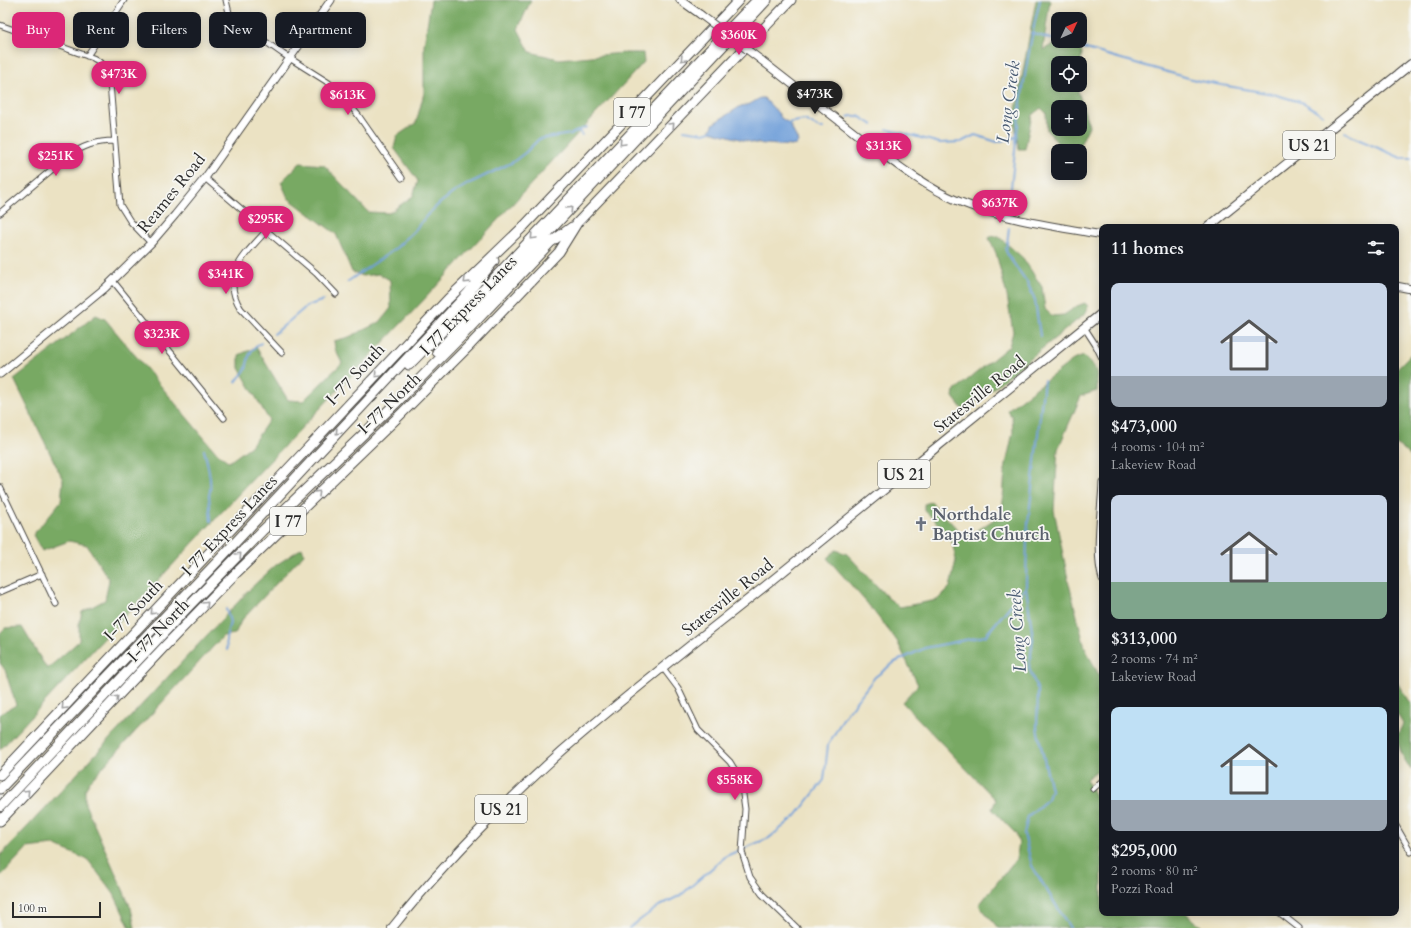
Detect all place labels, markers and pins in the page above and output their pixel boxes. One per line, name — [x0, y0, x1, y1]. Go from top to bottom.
pin: $360K — [711, 22, 767, 56]
pin: $473K — [91, 61, 147, 95]
pin: $473K — [787, 81, 843, 115]
pin: $613K — [320, 82, 376, 116]
pin: $313K — [856, 133, 912, 167]
pin: $251K — [28, 143, 84, 177]
pin: $637K — [972, 190, 1028, 224]
pin: $295K — [238, 206, 294, 240]
pin: $341K — [198, 261, 254, 295]
pin: $323K — [134, 321, 190, 355]
place label: Northdale Baptist Church — [932, 503, 1050, 546]
church icon: Northdale Baptist Church — [913, 516, 929, 532]
pin: $558K — [707, 767, 763, 801]

